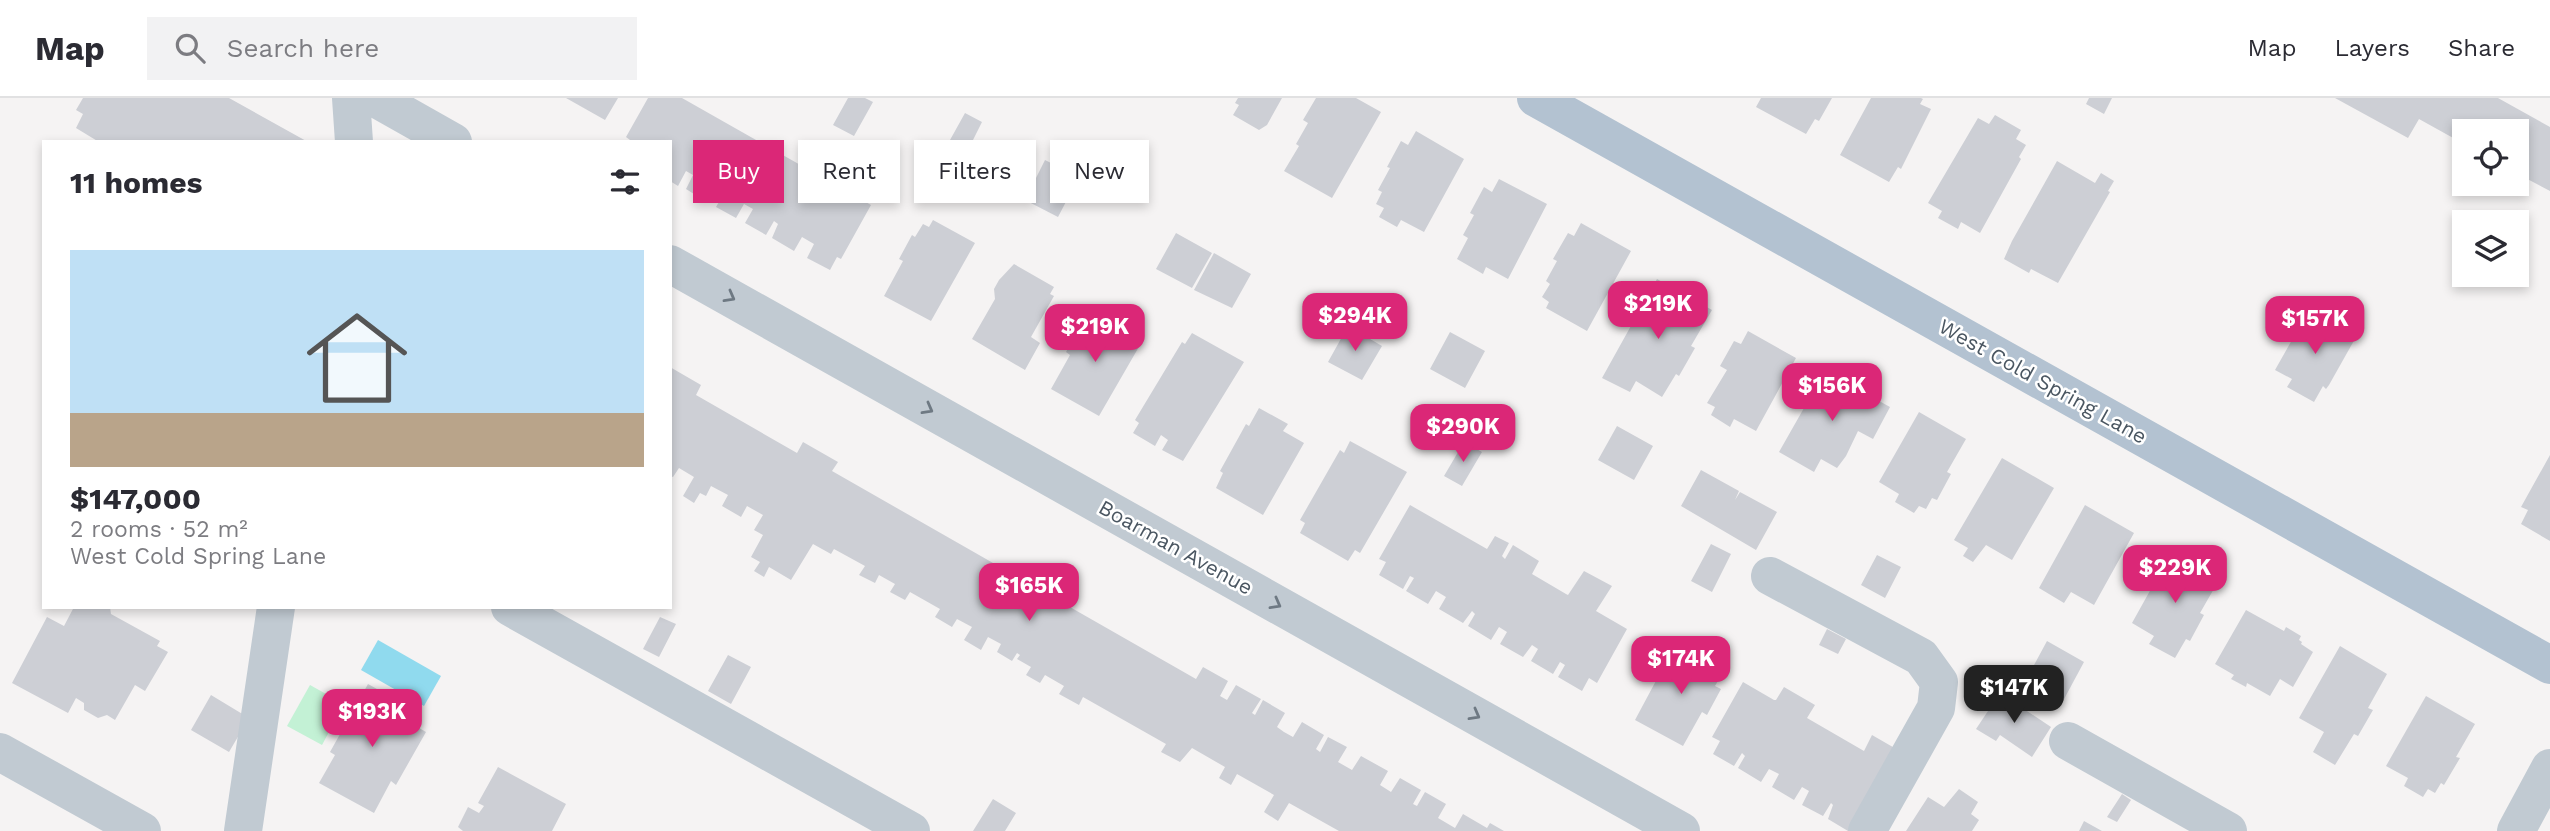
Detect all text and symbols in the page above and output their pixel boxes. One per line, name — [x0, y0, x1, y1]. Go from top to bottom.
search box — [147, 17, 637, 80]
text: Map — [35, 29, 105, 68]
icon: search — [171, 29, 209, 67]
text: Search here — [227, 33, 379, 63]
text: Map — [2248, 34, 2296, 62]
text: Layers — [2334, 34, 2410, 62]
text: Share — [2448, 34, 2515, 62]
map controls — [2452, 119, 2529, 287]
button: locate — [2452, 119, 2529, 196]
chip: Buy — [693, 140, 784, 203]
chip: Rent — [798, 140, 900, 203]
chip: Filters — [914, 140, 1036, 203]
chip: New — [1050, 140, 1149, 203]
icon: filters — [606, 163, 644, 201]
text: 11 homes — [70, 165, 203, 200]
button: layers — [2452, 210, 2529, 287]
pin: $219K — [1609, 282, 1707, 341]
one-way arrow — [722, 289, 735, 302]
text: $219K — [1624, 290, 1692, 317]
pin: $294K — [1306, 294, 1404, 353]
icon: home — [294, 295, 420, 421]
pin: $157K — [2266, 296, 2364, 356]
text: $294K — [1318, 302, 1392, 329]
pin: $219K — [1046, 304, 1144, 364]
text: $157K — [2281, 305, 2349, 332]
text: $219K — [1061, 313, 1129, 340]
street label: West Cold Spring Lane — [1935, 313, 2151, 449]
pin: $156K — [1783, 364, 1881, 423]
text: $156K — [1798, 372, 1866, 399]
one-way arrow — [921, 401, 934, 414]
pin: $290K — [1414, 404, 1512, 464]
text: $290K — [1426, 413, 1500, 440]
text: $147,000 — [70, 481, 201, 516]
street label: Boarman Avenue — [1095, 494, 1257, 600]
text: 2 rooms · 52 m² — [70, 516, 248, 543]
text: West Cold Spring Lane — [70, 543, 326, 570]
pin: $229K — [2126, 546, 2224, 605]
text: $229K — [2139, 554, 2211, 581]
pin: $165K — [980, 564, 1078, 623]
text: $165K — [995, 572, 1063, 599]
one-way arrow — [1269, 596, 1281, 609]
pin: $174K — [1632, 636, 1730, 696]
text: $174K — [1647, 645, 1715, 672]
pin: $147K — [1965, 666, 2063, 725]
text: $147K — [1980, 674, 2048, 701]
pin: $193K — [323, 690, 421, 749]
text: $193K — [338, 698, 406, 725]
one-way arrow — [1467, 707, 1480, 720]

